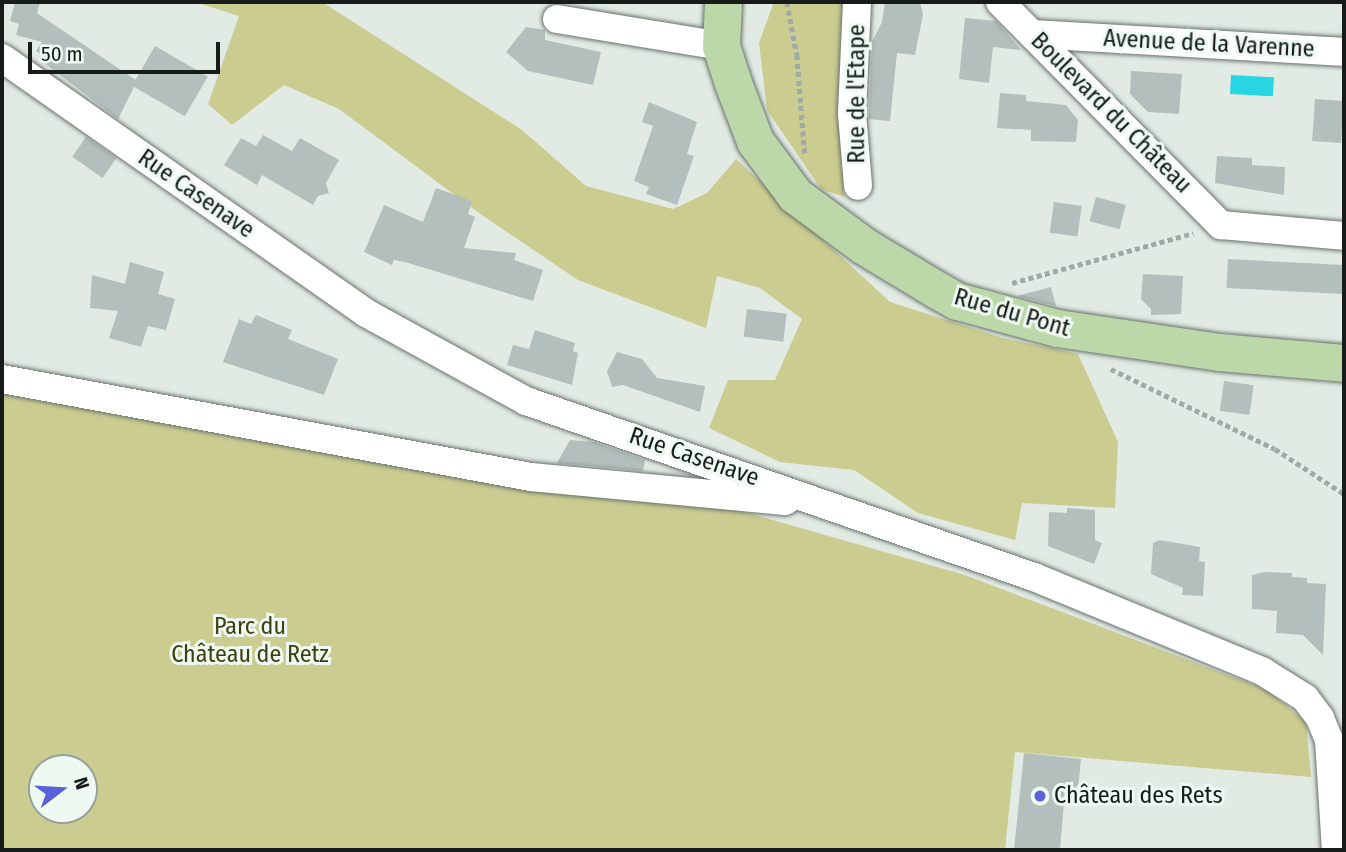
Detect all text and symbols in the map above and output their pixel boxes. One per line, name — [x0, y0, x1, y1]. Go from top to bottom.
street label: Rue de l'Etape — [843, 24, 871, 164]
street label: Avenue de la Varenne — [1103, 24, 1315, 64]
street label: Boulevard du Château — [1025, 27, 1197, 199]
scale bar — [32, 28, 224, 72]
text: 50 m — [41, 41, 83, 67]
street label: Rue Casenave — [132, 143, 260, 245]
street label: Rue du Pont — [951, 283, 1073, 343]
street label: Rue Casenave — [625, 421, 763, 493]
park label: Parc du Château de Retz — [171, 613, 329, 669]
north arrow — [28, 754, 98, 824]
text: N — [69, 774, 94, 792]
place label: Château des Rets — [1054, 782, 1223, 810]
marker: Château des Rets — [1032, 788, 1048, 804]

